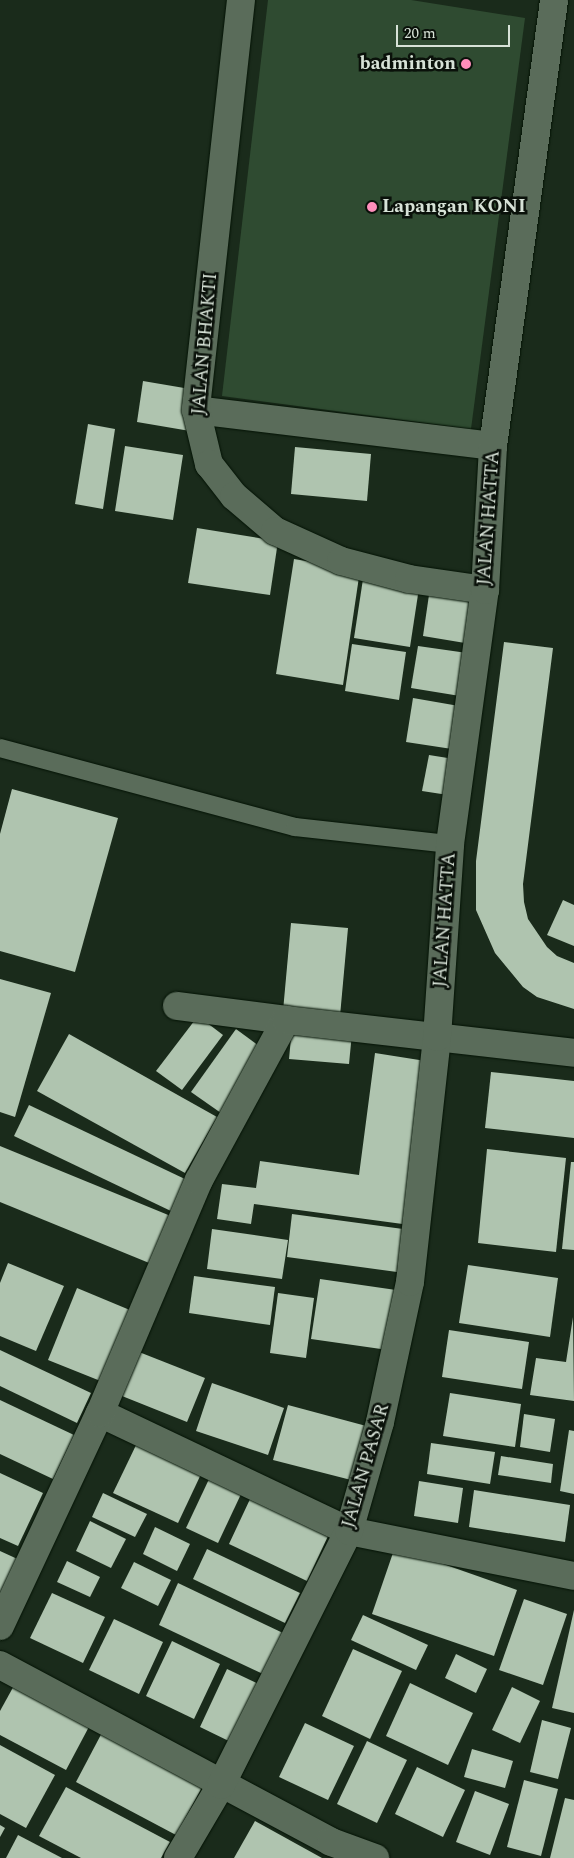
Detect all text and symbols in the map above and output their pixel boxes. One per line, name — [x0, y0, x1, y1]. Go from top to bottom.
scale bar — [399, 15, 513, 47]
text: 20 m — [404, 22, 436, 45]
place label: badminton — [360, 53, 456, 75]
marker: badminton — [460, 58, 472, 70]
place label: Lapangan KONI — [382, 196, 526, 218]
marker: Lapangan KONI — [366, 201, 378, 213]
street label: JALAN BHAKTI — [187, 272, 223, 416]
street label: JALAN HATTA — [473, 450, 505, 586]
street label: JALAN HATTA — [429, 852, 461, 988]
street label: JALAN PASAR — [337, 1401, 395, 1531]

